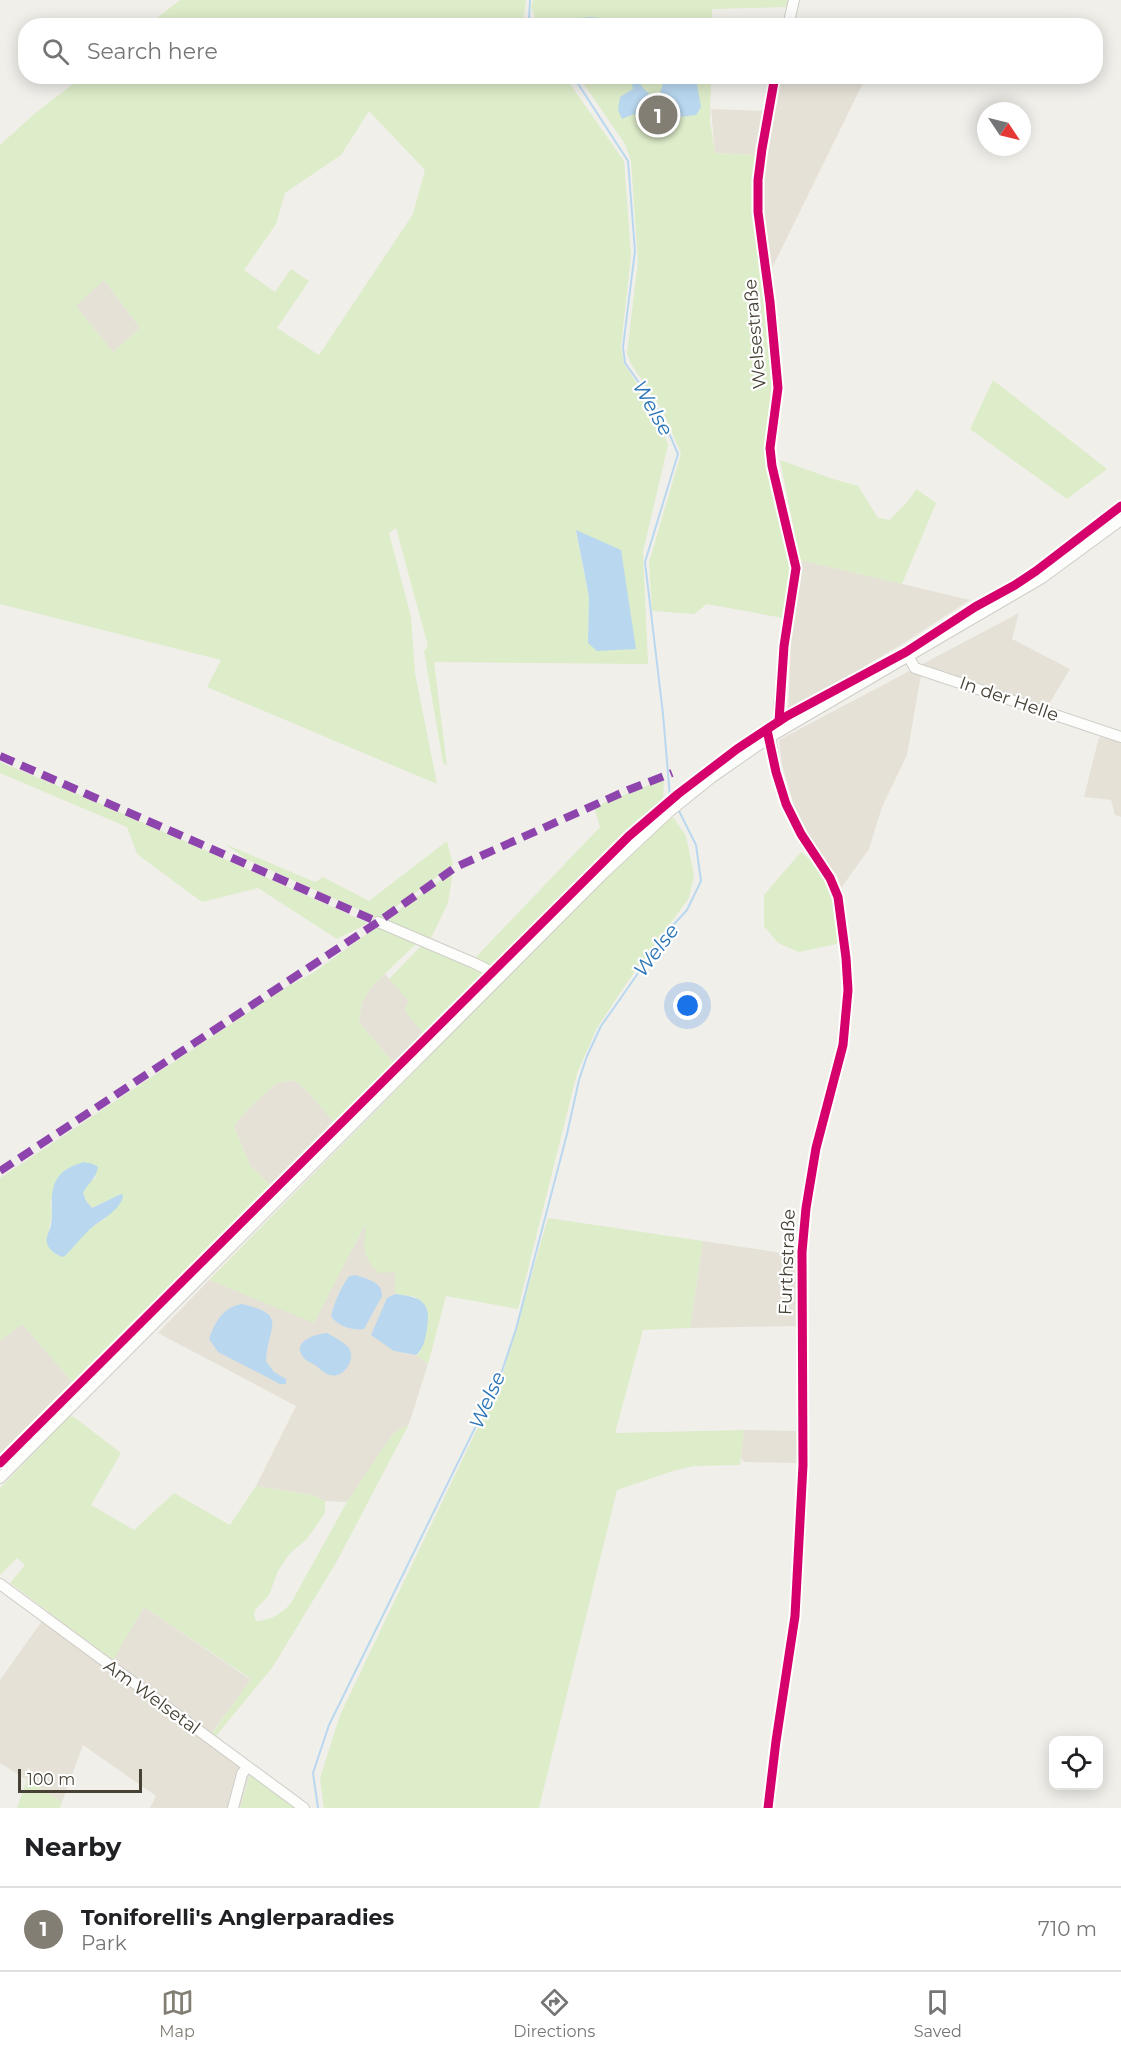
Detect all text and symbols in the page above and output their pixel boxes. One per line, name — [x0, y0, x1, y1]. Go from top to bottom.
search box — [18, 18, 1103, 84]
icon: search — [39, 35, 72, 68]
text: Search here — [87, 38, 218, 65]
pin: 1 — [638, 92, 678, 138]
north arrow — [977, 102, 1031, 156]
street label: Welsestraße — [739, 278, 771, 390]
water label: Welse — [628, 376, 678, 440]
street label: In der Helle — [957, 672, 1062, 726]
water label: Welse — [628, 919, 684, 981]
your location — [673, 991, 702, 1020]
street label: Furthstraße — [774, 1208, 800, 1315]
water label: Welse — [464, 1368, 510, 1432]
street label: Am Welsetal — [100, 1655, 204, 1739]
map controls — [1049, 1736, 1103, 1790]
button: locate — [1049, 1736, 1103, 1790]
scale bar — [18, 1766, 142, 1794]
text: 100 m — [27, 1770, 75, 1789]
text: Nearby — [24, 1831, 121, 1863]
text: Toniforelli's Anglerparadies — [81, 1904, 394, 1931]
text: 1 — [40, 1917, 47, 1941]
text: 710 m — [1038, 1917, 1097, 1941]
text: Park — [81, 1931, 127, 1955]
tab: Map — [159, 1986, 195, 2041]
tab: Directions — [513, 1986, 595, 2041]
tab: Saved — [914, 1986, 962, 2041]

